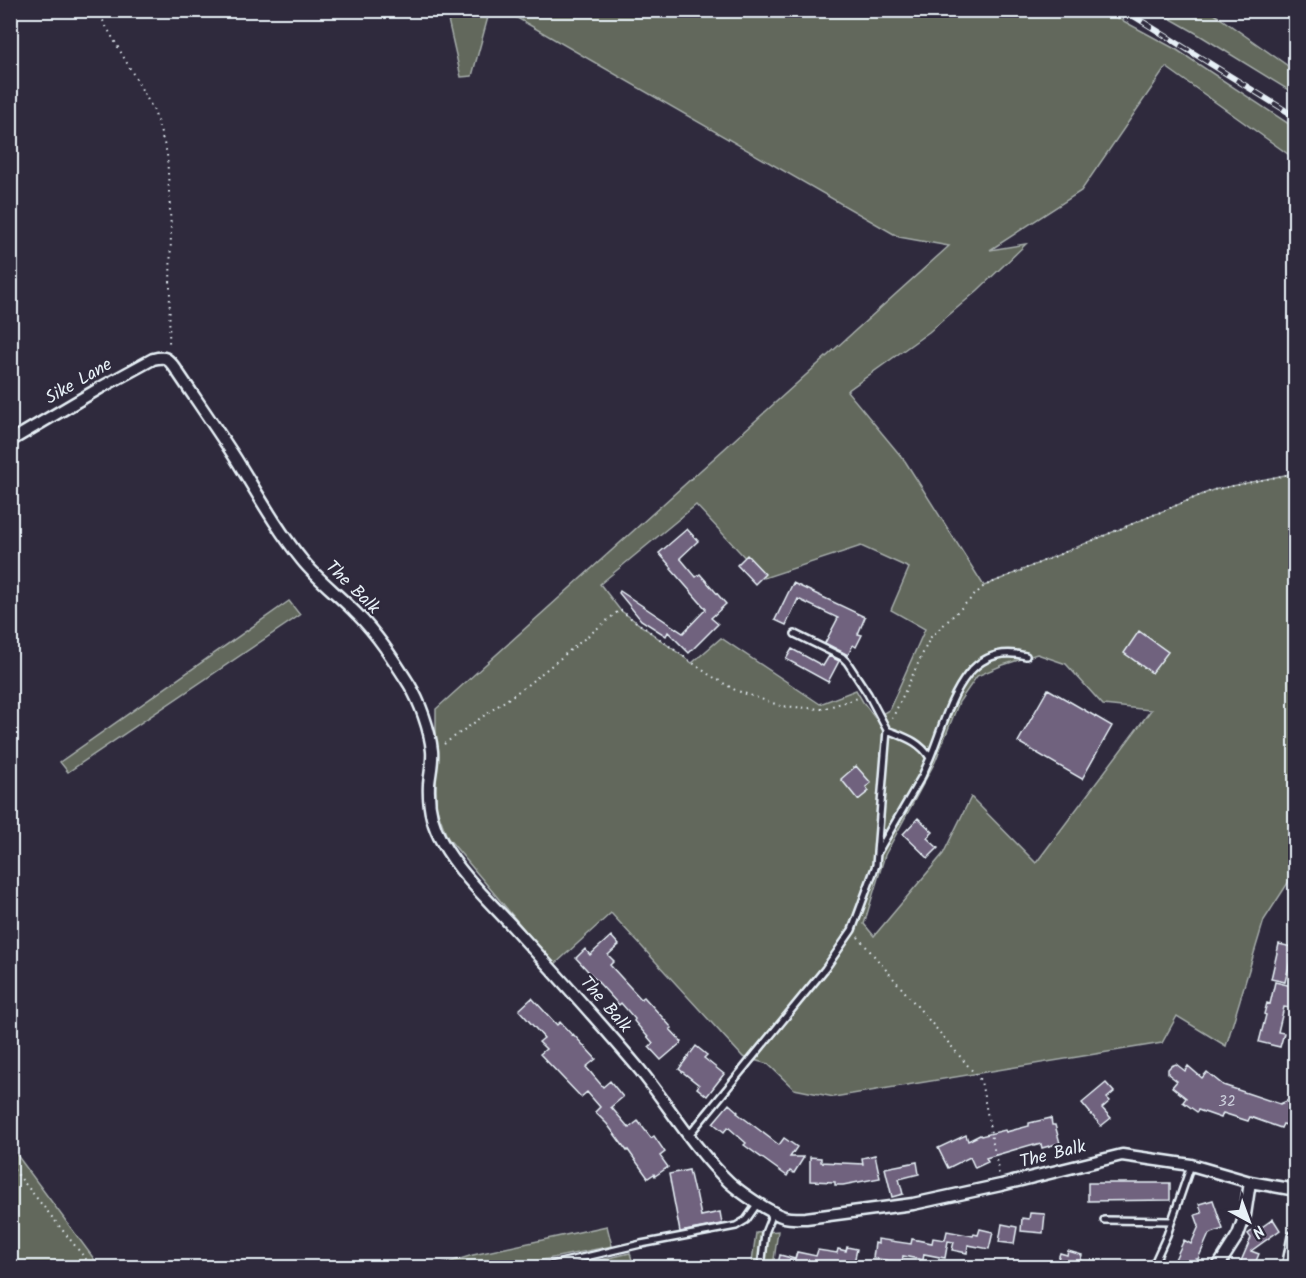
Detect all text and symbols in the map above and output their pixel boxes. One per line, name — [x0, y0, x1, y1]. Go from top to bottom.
street label: Sike Lane — [40, 351, 118, 413]
street label: The Balk — [318, 554, 387, 622]
street label: The Balk — [572, 970, 638, 1040]
house number: 32 — [1218, 1090, 1236, 1114]
street label: The Balk — [1017, 1133, 1090, 1177]
north arrow — [1219, 1191, 1279, 1251]
text: N — [1246, 1218, 1270, 1244]

